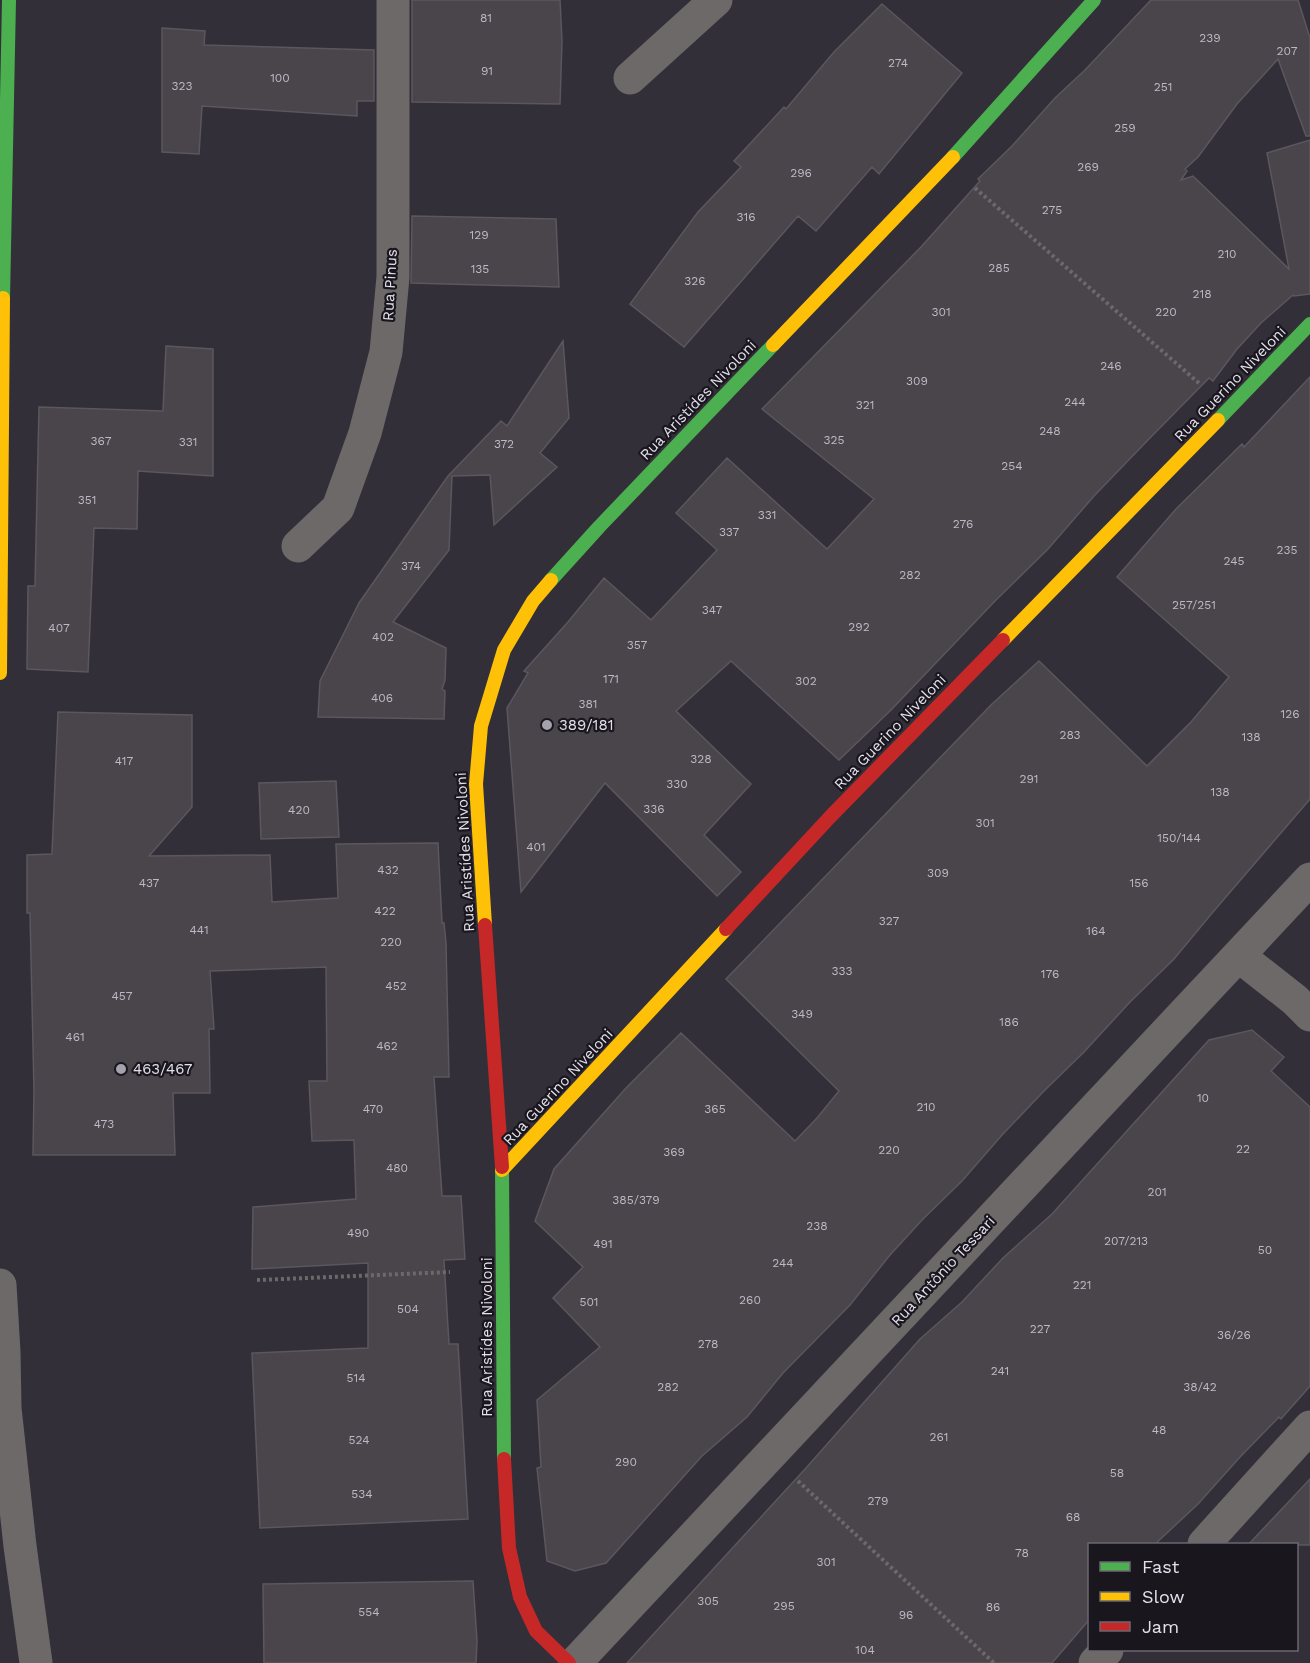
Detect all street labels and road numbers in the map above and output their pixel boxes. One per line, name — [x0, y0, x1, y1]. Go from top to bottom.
street label: Rua Pinus — [379, 249, 401, 321]
street label: Rua Guerino Niveloni — [1170, 323, 1290, 445]
street label: Rua Aristídes Nivoloni — [636, 336, 760, 464]
street label: Rua Guerino Niveloni — [830, 671, 950, 793]
street label: Rua Aristídes Nivoloni — [452, 772, 478, 932]
street label: Rua Guerino Niveloni — [499, 1025, 617, 1149]
street label: Rua Antônio Tessari — [887, 1212, 999, 1330]
street label: Rua Aristídes Nivoloni — [478, 1257, 496, 1417]

